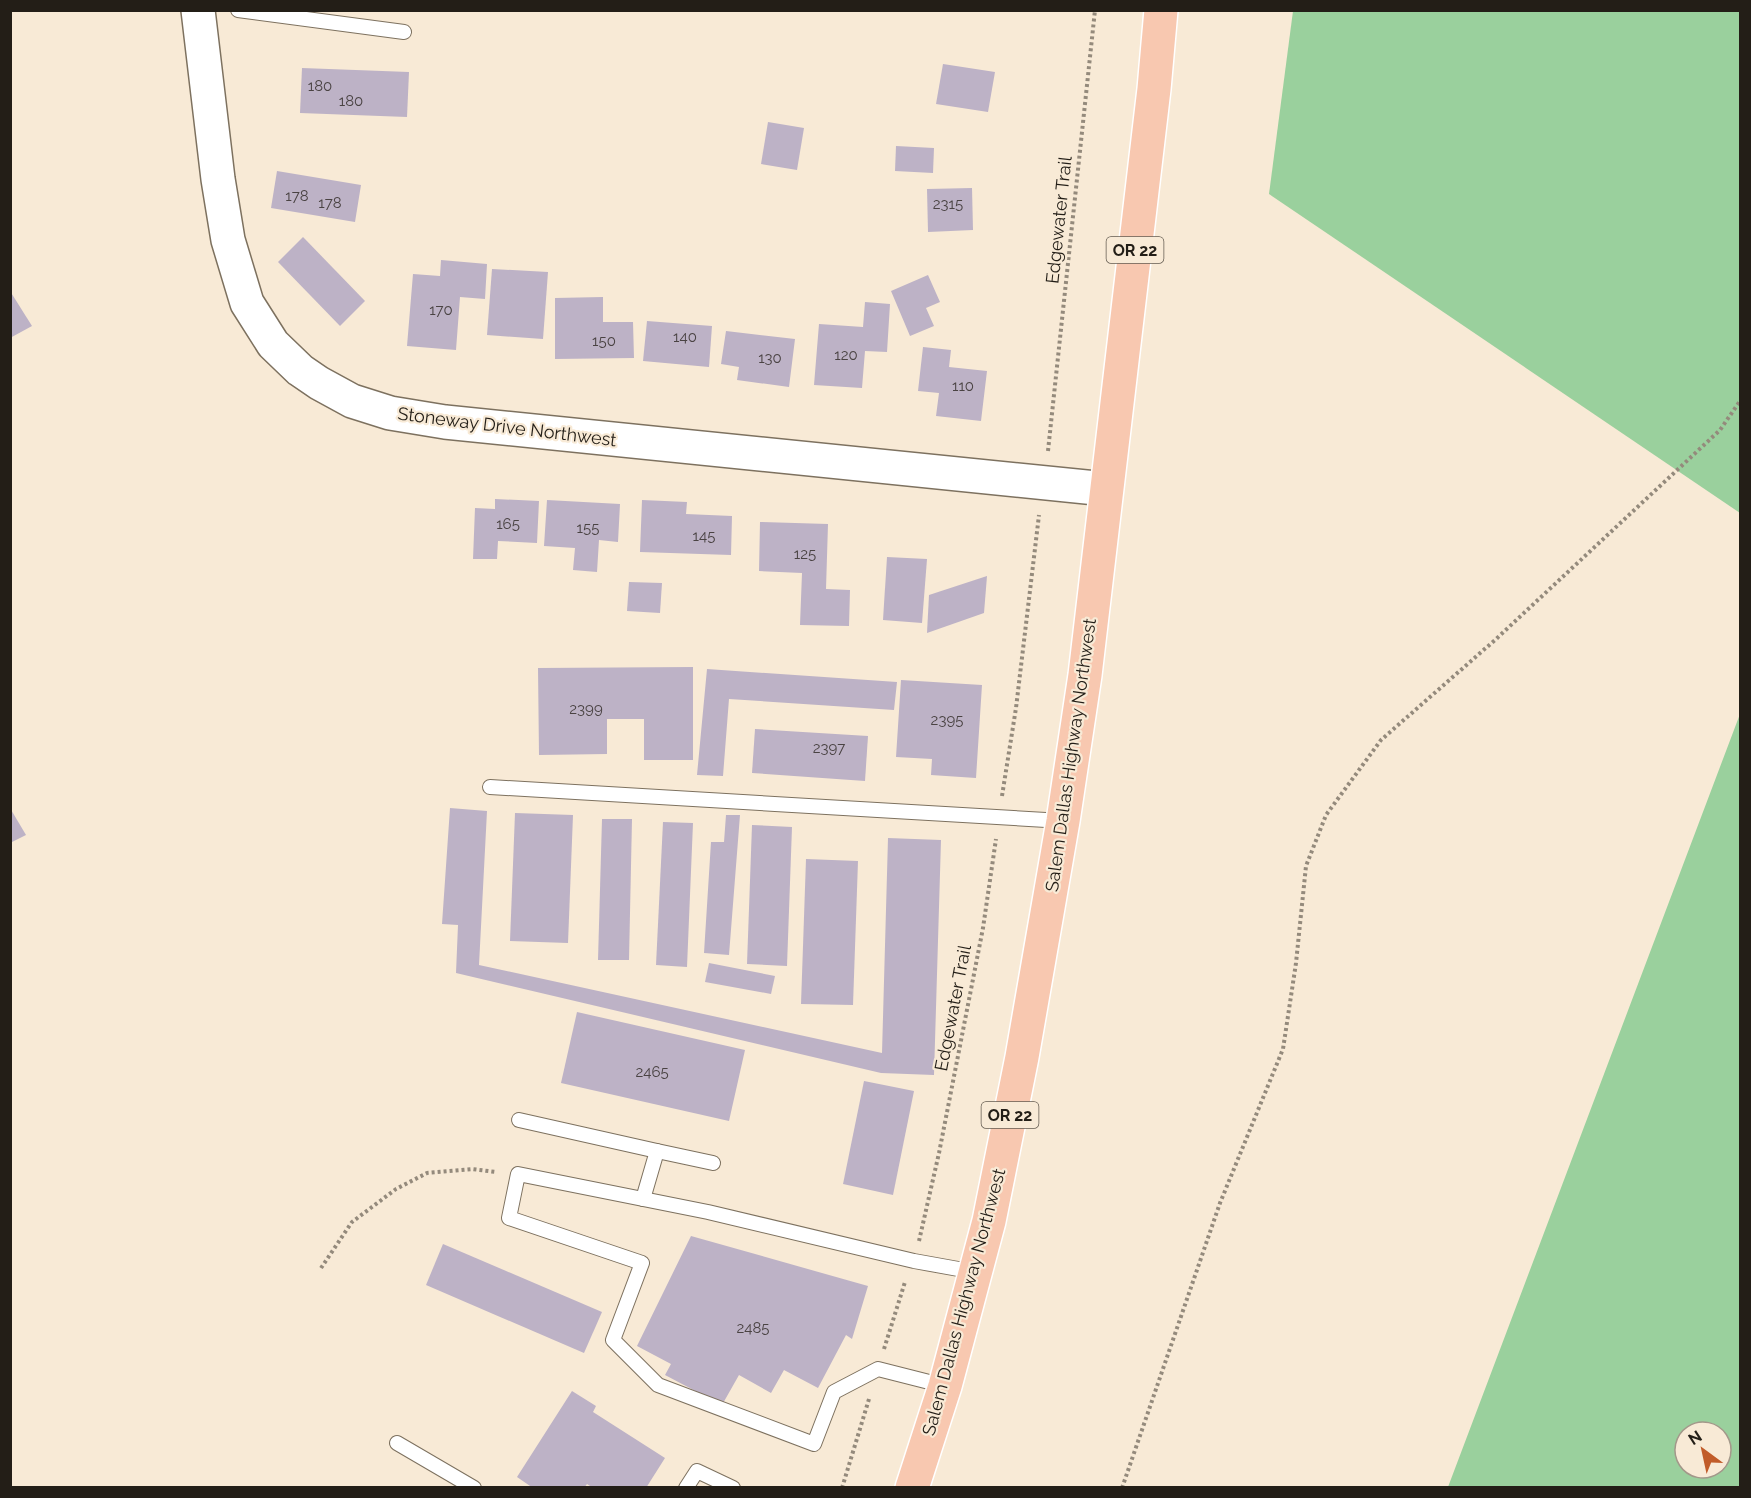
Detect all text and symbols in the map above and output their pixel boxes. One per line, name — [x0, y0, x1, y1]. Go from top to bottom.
house number: 180 — [308, 77, 332, 95]
house number: 180 — [339, 92, 363, 110]
street label: Edgewater Trail — [1041, 155, 1076, 285]
house number: 178 — [285, 187, 309, 205]
house number: 178 — [318, 194, 342, 212]
house number: 2315 — [933, 195, 963, 213]
road number: OR 22 — [1106, 237, 1164, 263]
house number: 170 — [429, 301, 453, 319]
house number: 140 — [673, 328, 697, 346]
house number: 150 — [592, 332, 616, 350]
house number: 120 — [834, 346, 858, 364]
house number: 130 — [758, 349, 782, 367]
house number: 110 — [952, 377, 974, 395]
street label: Stoneway Drive Northwest — [397, 403, 618, 450]
house number: 165 — [496, 515, 520, 533]
house number: 155 — [577, 519, 599, 537]
house number: 145 — [693, 527, 715, 545]
house number: 125 — [794, 545, 816, 563]
street label: Salem Dallas Highway Northwest — [1041, 617, 1100, 893]
house number: 2399 — [569, 700, 603, 718]
house number: 2395 — [931, 711, 963, 729]
house number: 2397 — [813, 739, 845, 757]
street label: Edgewater Trail — [930, 943, 975, 1073]
house number: 2465 — [635, 1063, 669, 1081]
road number: OR 22 — [982, 1102, 1038, 1128]
street label: Salem Dallas Highway Northwest — [918, 1166, 1009, 1438]
house number: 2485 — [736, 1319, 770, 1337]
north arrow — [1673, 1420, 1733, 1480]
text: N — [1685, 1427, 1705, 1449]

